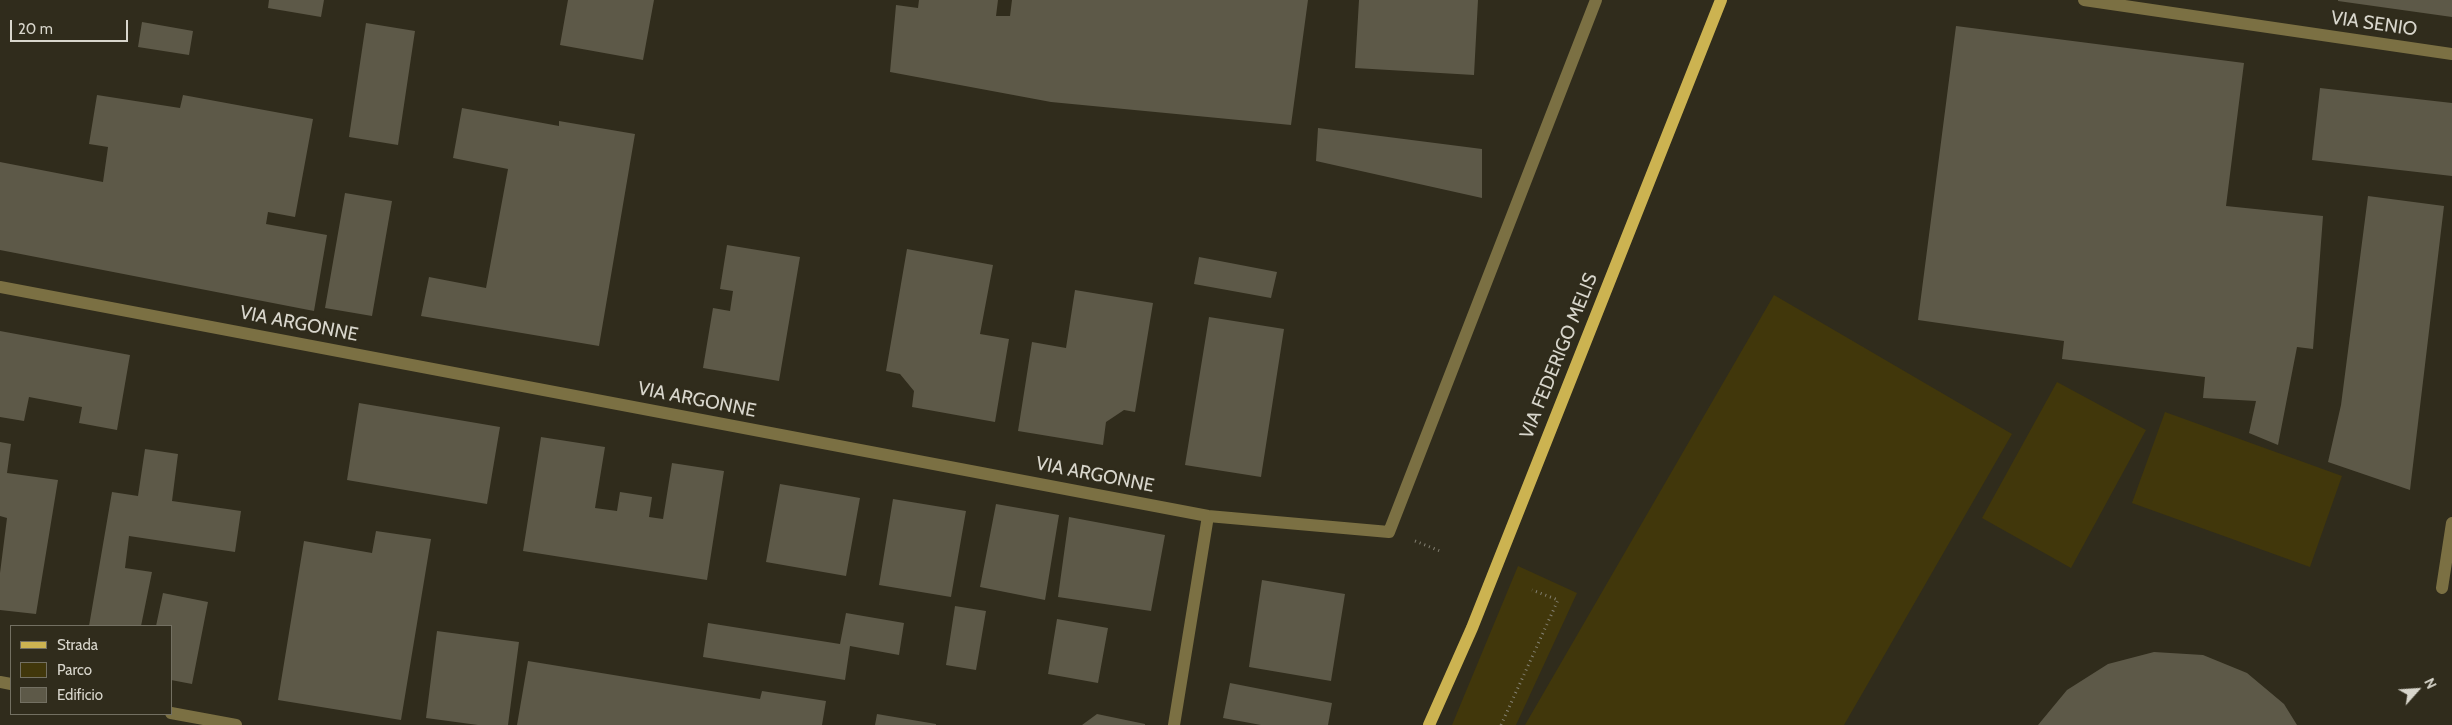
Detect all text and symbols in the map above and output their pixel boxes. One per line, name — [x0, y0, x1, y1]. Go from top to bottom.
street label: VIA SENIO — [2329, 7, 2419, 41]
scale bar — [12, 10, 130, 42]
text: 20 m — [18, 20, 53, 38]
street label: VIA FEDERIGO MELIS — [1515, 270, 1603, 442]
street label: VIA ARGONNE — [238, 301, 360, 347]
street label: VIA ARGONNE — [636, 377, 758, 423]
street label: VIA ARGONNE — [1034, 452, 1156, 498]
legend — [10, 625, 172, 715]
text: Strada — [57, 636, 98, 654]
text: Parco — [57, 661, 92, 679]
north arrow — [2392, 665, 2442, 715]
text: N — [2420, 675, 2441, 692]
text: Edificio — [57, 686, 103, 704]

